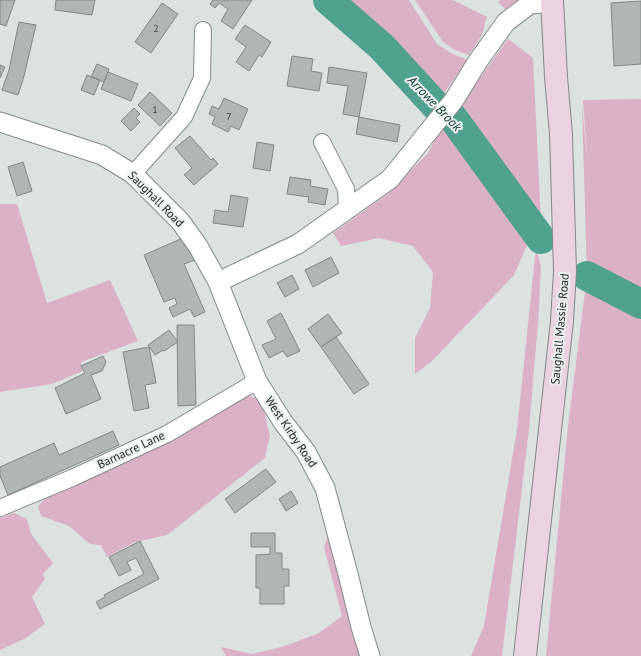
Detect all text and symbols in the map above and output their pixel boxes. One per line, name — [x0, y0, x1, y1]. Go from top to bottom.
house number: 2 — [153, 22, 159, 35]
water label: Arrowe Brook — [403, 71, 466, 136]
house number: 1 — [152, 103, 158, 116]
house number: 7 — [226, 110, 232, 123]
street label: Saughall Road — [125, 167, 188, 230]
street label: Saughall Massie Road — [547, 273, 572, 385]
street label: West Kirby Road — [262, 393, 321, 470]
street label: Barnacre Lane — [95, 427, 167, 472]

